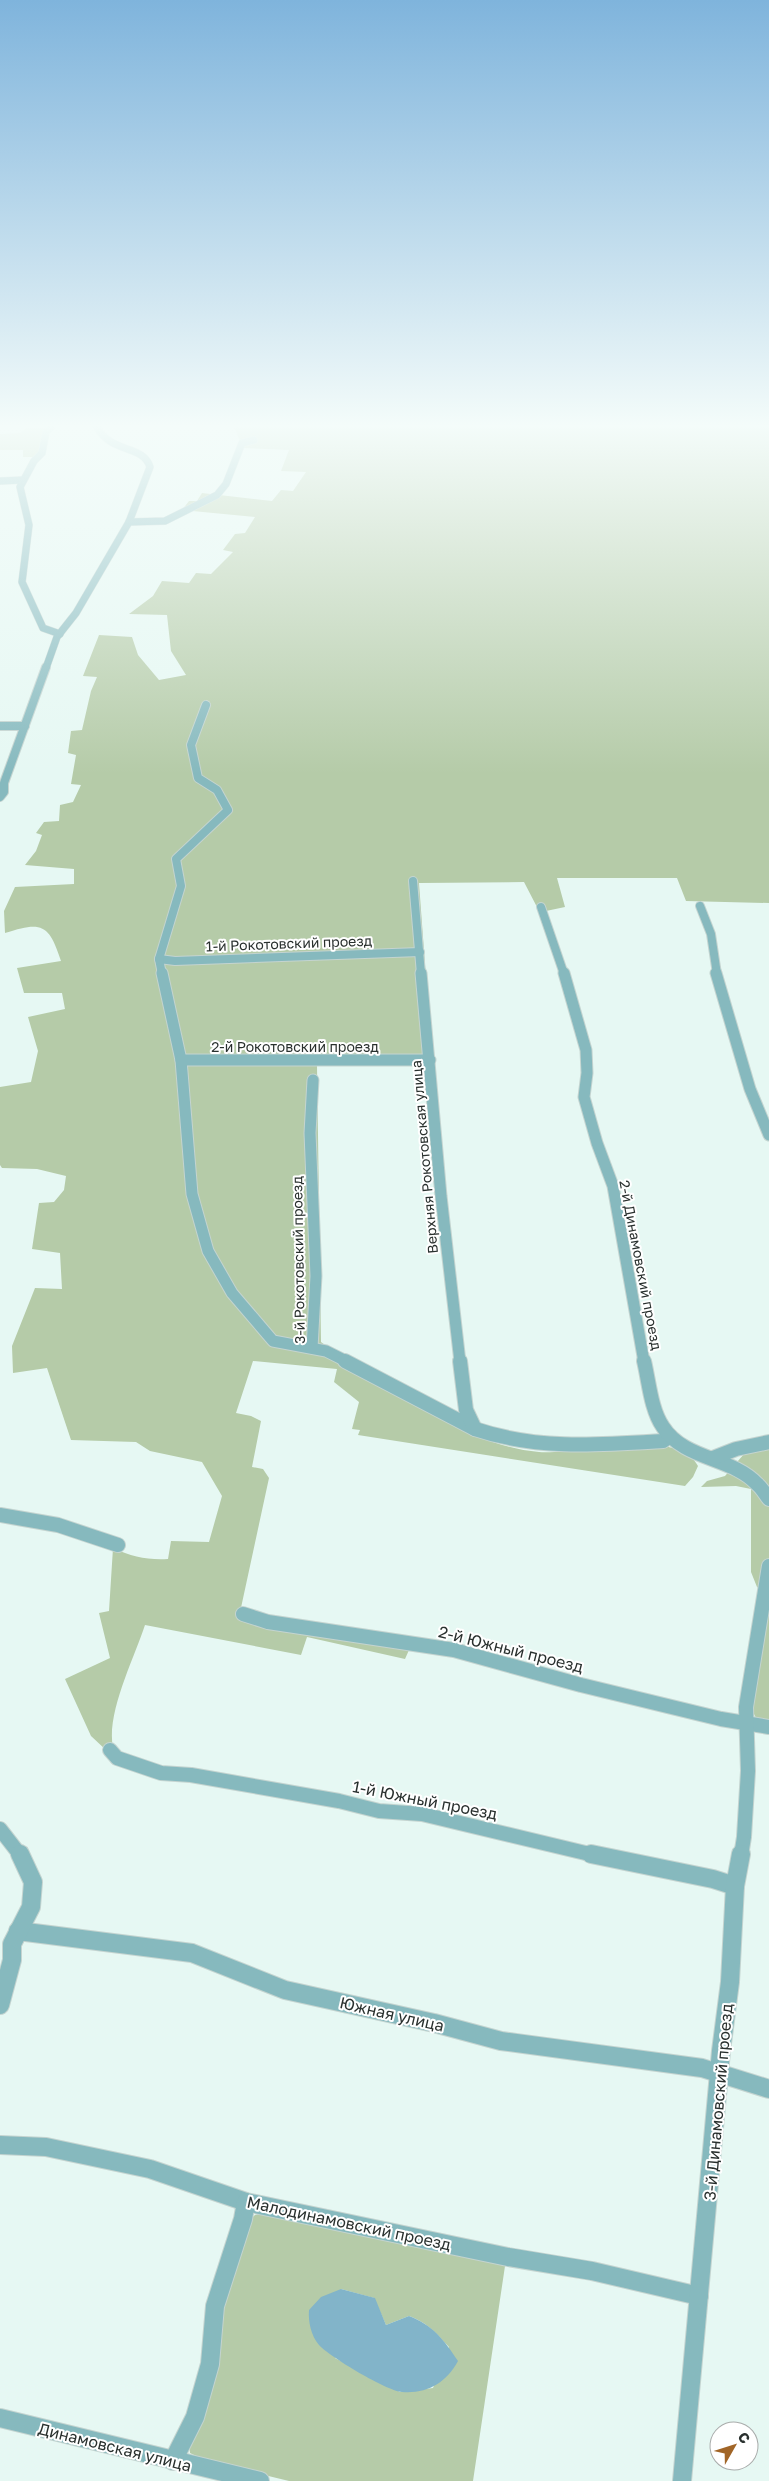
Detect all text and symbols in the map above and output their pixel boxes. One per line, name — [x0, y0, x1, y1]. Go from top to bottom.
street label: 1-й Рокотовский проезд — [206, 932, 373, 954]
street label: 2-й Рокотовский проезд — [211, 1038, 379, 1055]
street label: Верхняя Рокотовская улица — [407, 1060, 441, 1254]
street label: 3-й Рокотовский проезд — [288, 1176, 308, 1344]
street label: 2-й Динамовский проезд — [616, 1179, 666, 1352]
street label: 2-й Южный проезд — [437, 1621, 586, 1677]
street label: 1-й Южный проезд — [351, 1776, 499, 1824]
street label: Южная улица — [338, 1992, 446, 2036]
street label: 3-й Динамовский проезд — [699, 2002, 737, 2201]
street label: Малодинамовский проезд — [245, 2192, 453, 2254]
street label: Динамовская улица — [36, 2418, 194, 2476]
north arrow — [709, 2421, 759, 2471]
text: С — [735, 2428, 754, 2447]

